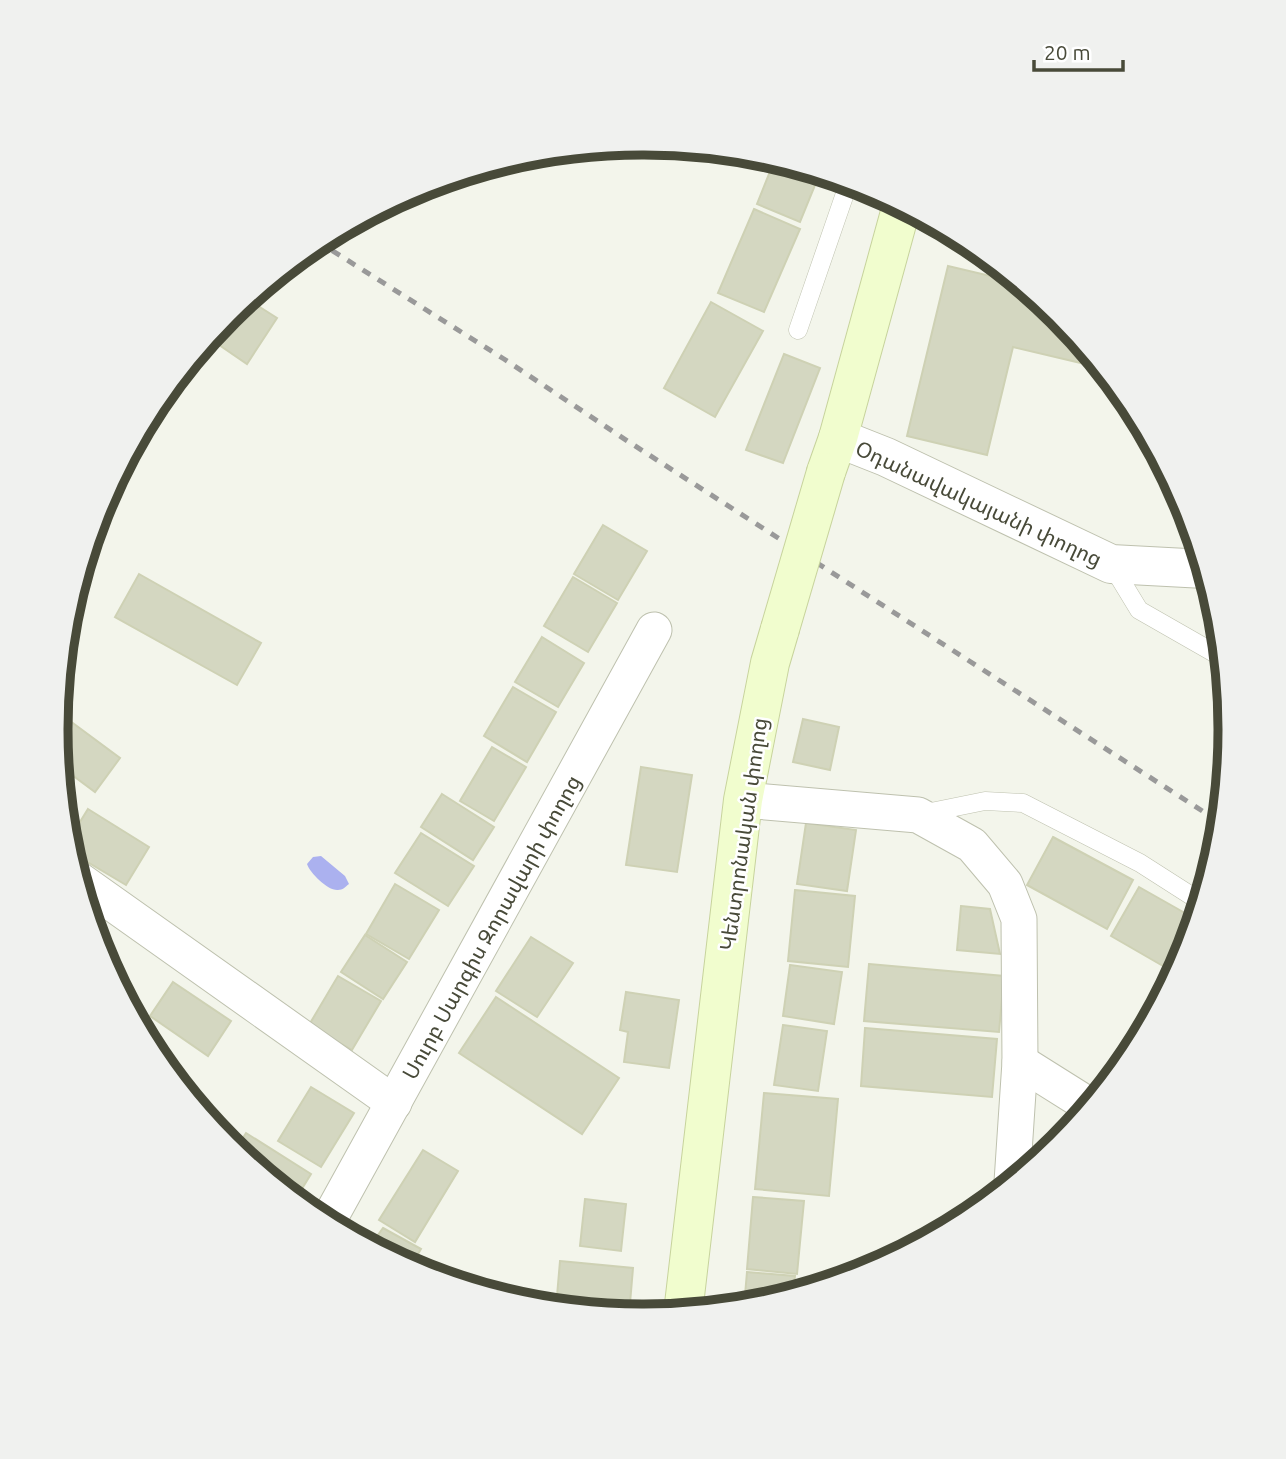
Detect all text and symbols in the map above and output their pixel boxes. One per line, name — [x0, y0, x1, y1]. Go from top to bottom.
scale bar — [1034, 28, 1123, 72]
text: 20 m — [1044, 40, 1091, 64]
street label: Օդանավակայանի փողոց — [852, 435, 1106, 572]
street label: Կենտրոնական փողոց — [715, 716, 772, 952]
street label: Սուրբ Սարգիս Զորավարի փողոց — [397, 771, 586, 1084]

